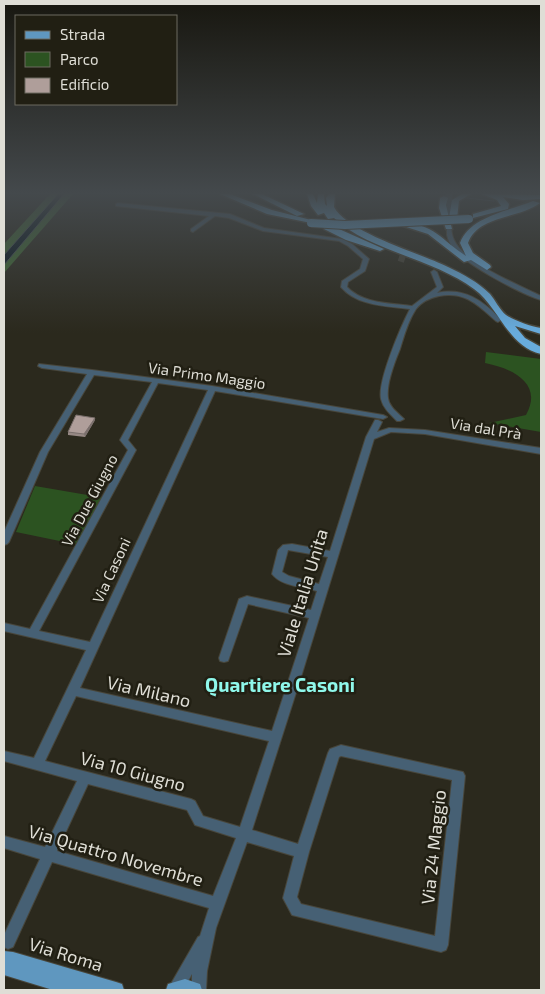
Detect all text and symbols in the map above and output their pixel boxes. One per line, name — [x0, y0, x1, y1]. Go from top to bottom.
legend — [15, 15, 178, 105]
text: Strada — [60, 25, 105, 43]
text: Parco — [60, 50, 99, 68]
text: Edificio — [60, 75, 109, 93]
street label: Via Primo Maggio — [147, 358, 267, 392]
street label: Via dal Prà — [449, 413, 523, 443]
street label: Via Due Giugno — [57, 451, 121, 549]
street label: Viale Italia Unita — [272, 526, 332, 660]
street label: Via Casoni — [88, 535, 134, 605]
street label: Via Milano — [105, 671, 193, 711]
district label: Quartiere Casoni — [205, 673, 355, 697]
street label: Via 10 Giugno — [78, 746, 188, 796]
street label: Via 24 Maggio — [416, 789, 450, 905]
street label: Via Quattro Novembre — [26, 819, 206, 891]
street label: Via Roma — [26, 932, 106, 976]

